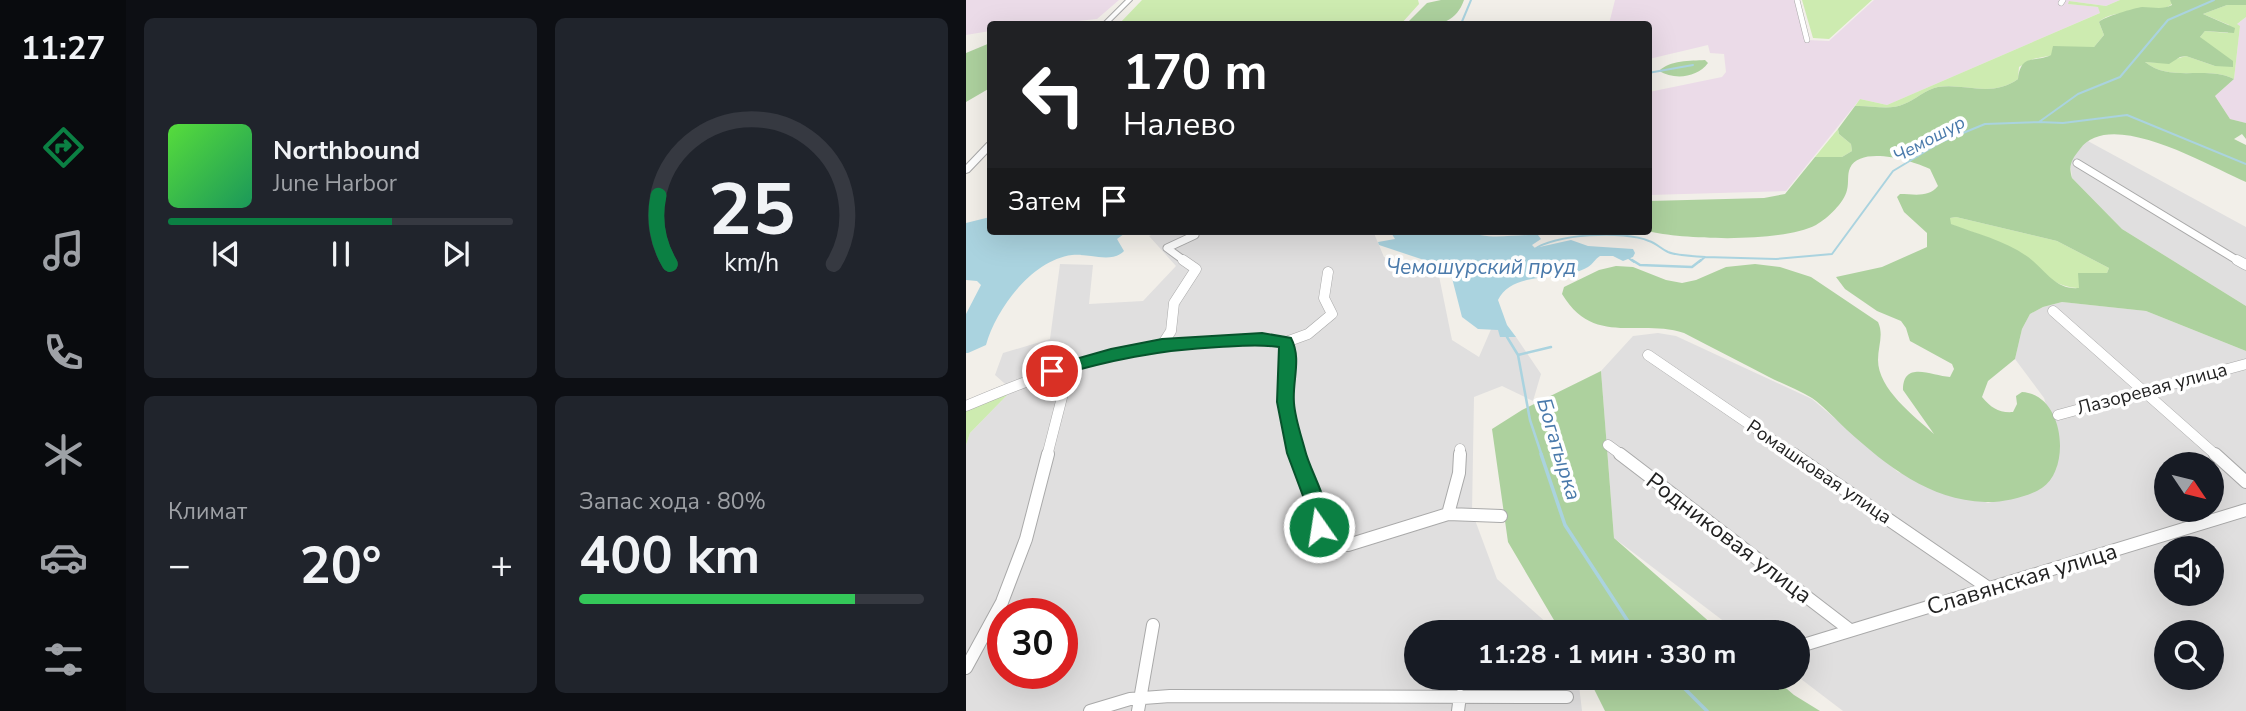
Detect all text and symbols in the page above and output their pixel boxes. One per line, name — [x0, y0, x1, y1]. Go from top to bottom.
text: 11:27 — [21, 27, 105, 70]
text: 170 m — [1123, 39, 1267, 106]
icon: left — [1008, 49, 1099, 140]
text: Налево — [1123, 103, 1236, 146]
water label: Чемошур — [1889, 110, 1969, 168]
icon: directions — [39, 123, 88, 172]
text: Northbound — [273, 133, 420, 168]
text: 25 — [708, 161, 795, 261]
text: June Harbor — [273, 168, 397, 199]
icon: arrive — [1095, 182, 1133, 220]
text: Затем — [1008, 184, 1081, 219]
icon: music — [39, 226, 88, 275]
icon: previous — [207, 235, 245, 273]
icon: pause — [322, 235, 360, 273]
icon: next — [437, 235, 475, 273]
text: km/h — [724, 246, 779, 280]
water label: Чемошурский пруд — [1386, 253, 1576, 281]
icon: phone — [39, 328, 88, 377]
pin — [1022, 341, 1082, 401]
icon: arrive — [1033, 352, 1071, 390]
street label: Лазоревая улица — [2074, 356, 2230, 422]
water label: Богатырка — [1530, 394, 1588, 504]
street label: Ромашковая улица — [1741, 414, 1897, 530]
icon: climate — [39, 430, 88, 479]
north arrow — [2154, 452, 2224, 522]
map controls — [2154, 452, 2224, 690]
street label: Родниковая улица — [1640, 465, 1818, 611]
text: Запас хода · 80% — [579, 486, 766, 517]
position arrow — [1282, 490, 1356, 564]
text: Климат — [168, 496, 247, 527]
text: 400 km — [579, 520, 760, 591]
text: 20° — [299, 530, 382, 601]
icon: car — [39, 533, 88, 582]
street label: Славянская улица — [1923, 535, 2121, 623]
button: sound — [2154, 536, 2224, 606]
text: − — [168, 540, 191, 591]
text: + — [490, 540, 513, 591]
speed limit sign: 30 — [987, 598, 1078, 689]
button: search — [2154, 620, 2224, 690]
icon: filters — [39, 635, 88, 684]
text: 11:28 · 1 мин · 330 m — [1478, 637, 1736, 672]

